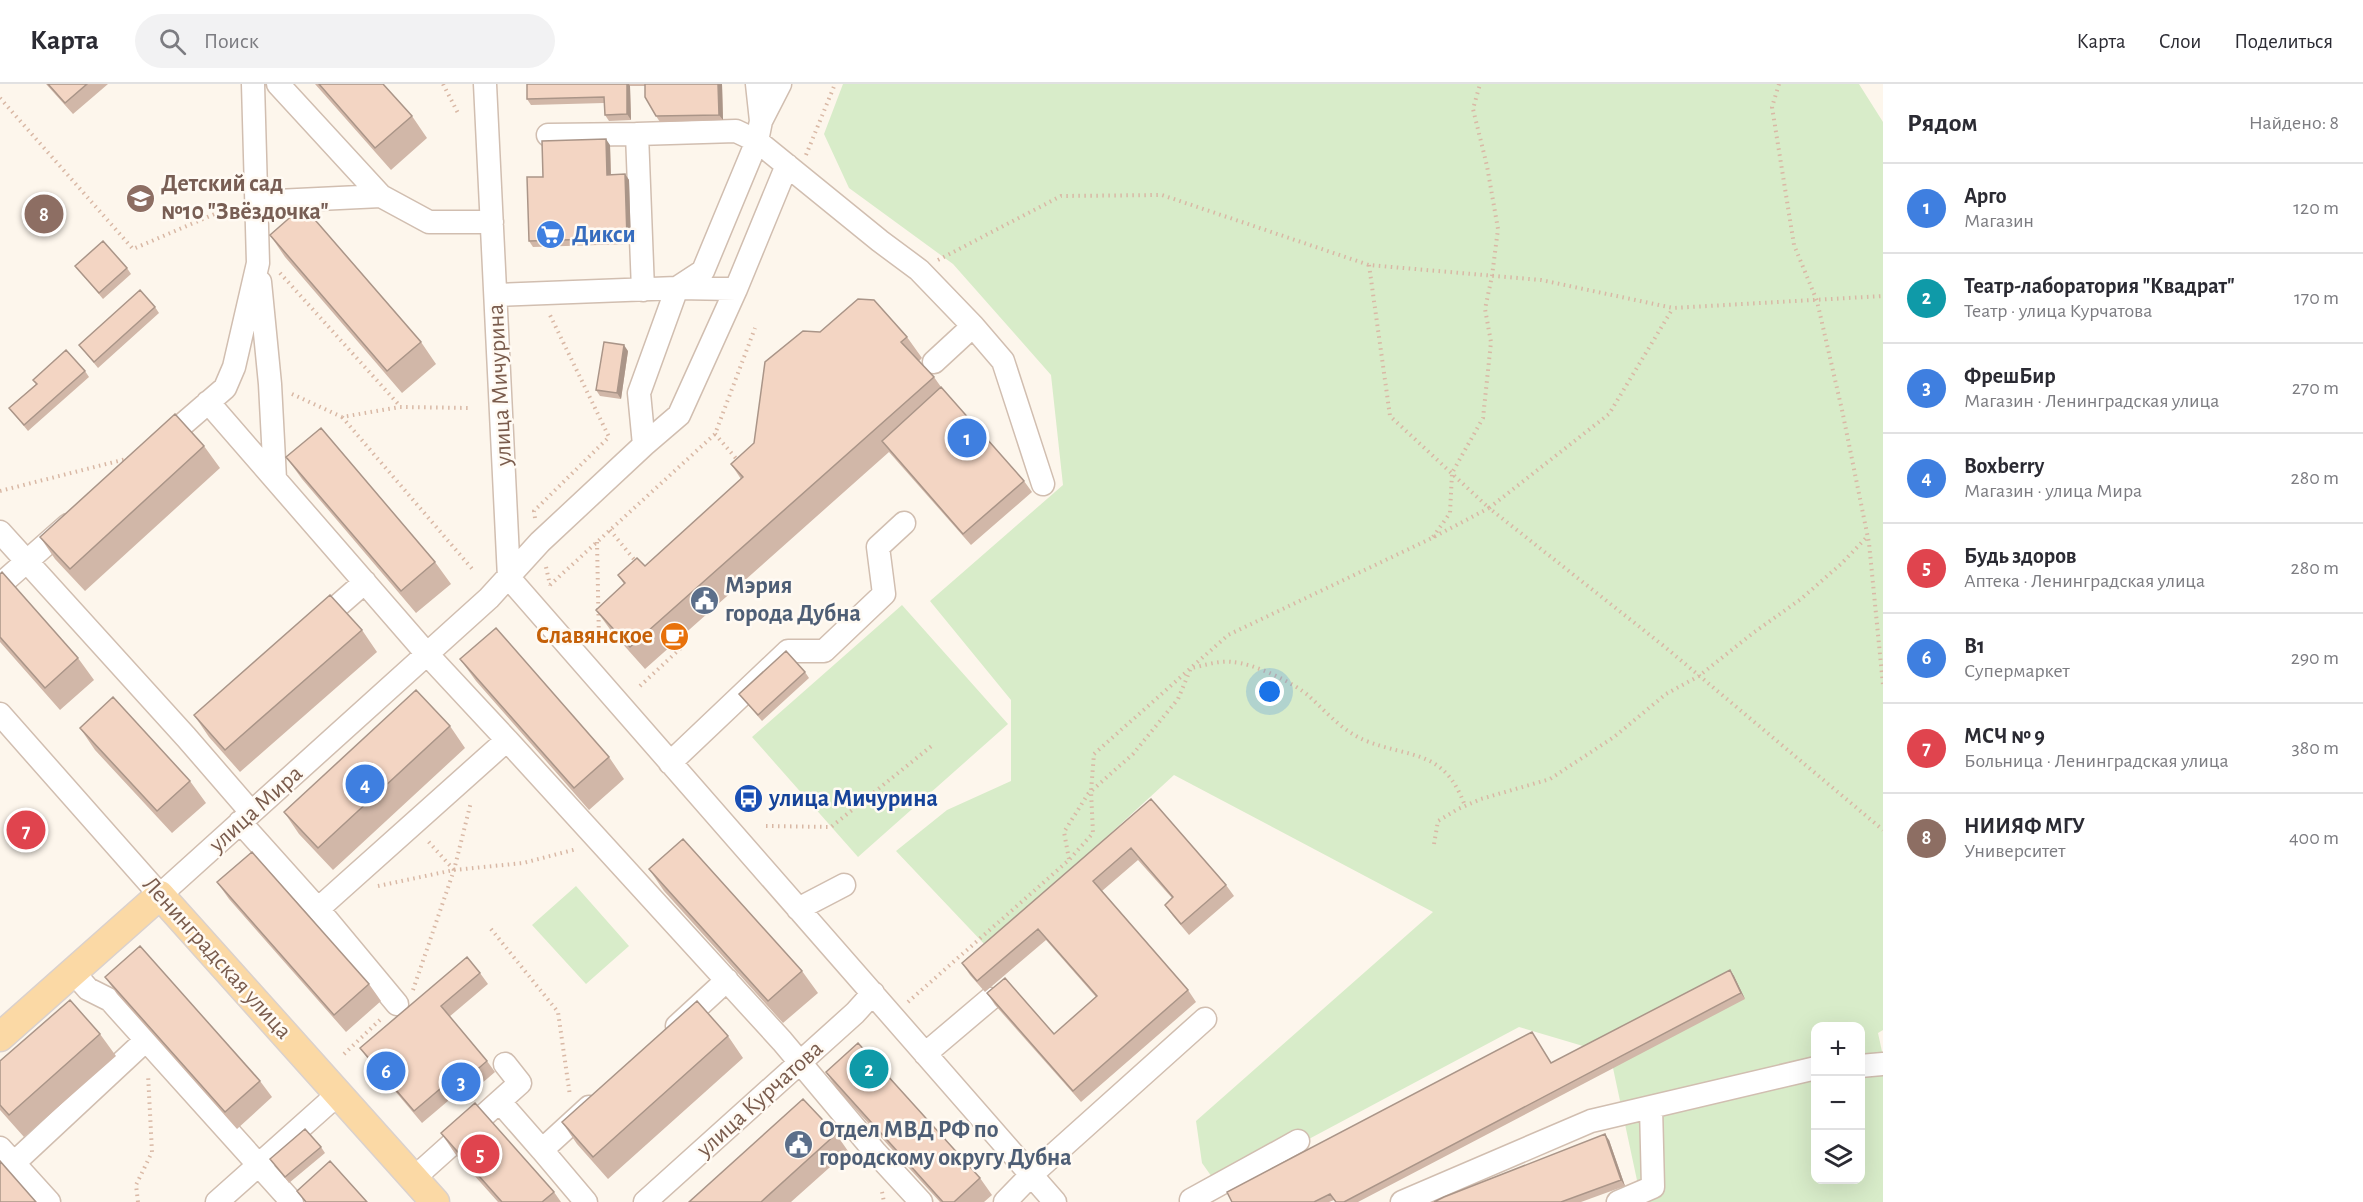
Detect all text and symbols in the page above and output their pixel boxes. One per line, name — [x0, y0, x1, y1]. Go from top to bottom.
search box — [135, 14, 555, 68]
icon: search — [156, 25, 189, 58]
text: Карта — [30, 27, 99, 55]
text: Поиск — [204, 30, 259, 52]
text: Карта — [2076, 31, 2126, 52]
text: Слои — [2159, 31, 2201, 52]
text: Поделиться — [2234, 31, 2333, 52]
text: Рядом — [1907, 110, 1978, 136]
text: Найдено: 8 — [2249, 113, 2339, 133]
place label: Детский сад №10 "Звёздочка" — [161, 172, 329, 224]
school or university icon: Детский сад №10 "Звёздочка" — [124, 182, 156, 214]
text: Арго — [1964, 185, 2007, 207]
pin: 8 — [24, 192, 63, 236]
text: 1 — [1923, 198, 1930, 218]
text: 120 m — [2293, 198, 2339, 218]
text: Магазин — [1964, 211, 2034, 231]
supermarket icon: Дикси — [535, 219, 567, 251]
place label: Дикси — [572, 223, 636, 247]
text: Театр-лаборатория "Квадрат" — [1964, 275, 2235, 297]
text: 2 — [1922, 288, 1931, 308]
text: 170 m — [2294, 288, 2339, 308]
text: Театр · улица Курчатова — [1964, 301, 2152, 321]
street label: улица Мичурина — [484, 303, 516, 468]
text: ФрешБир — [1964, 365, 2056, 387]
text: 3 — [1922, 378, 1931, 398]
text: 270 m — [2292, 378, 2339, 398]
text: Магазин · Ленинградская улица — [1964, 391, 2219, 411]
pin: 1 — [948, 416, 986, 460]
text: Boxberry — [1964, 455, 2044, 477]
text: 4 — [1921, 468, 1932, 488]
text: 280 m — [2291, 468, 2339, 488]
text: Магазин · улица Мира — [1964, 481, 2142, 501]
text: Будь здоров — [1964, 545, 2077, 567]
text: 5 — [1922, 558, 1931, 578]
text: 280 m — [2291, 558, 2339, 578]
text: Аптека · Ленинградская улица — [1964, 571, 2205, 591]
place label: Мэрия города Дубна — [725, 574, 861, 626]
public building icon: Мэрия города Дубна — [688, 584, 720, 616]
cafe icon: Славянское — [658, 620, 690, 652]
place label: Славянское — [536, 624, 653, 648]
text: В1 — [1964, 635, 1985, 657]
text: 6 — [1922, 648, 1931, 668]
text: 290 m — [2291, 648, 2339, 668]
text: Супермаркет — [1964, 661, 2070, 681]
your location — [1255, 677, 1284, 706]
text: МСЧ № 9 — [1964, 725, 2045, 747]
text: 7 — [1922, 738, 1931, 758]
text: 380 m — [2291, 738, 2339, 758]
text: Больница · Ленинградская улица — [1964, 751, 2229, 771]
street label: улица Мира — [204, 761, 307, 858]
pin: 4 — [346, 762, 385, 806]
bus stop icon: улица Мичурина — [732, 783, 764, 815]
place label: улица Мичурина — [768, 787, 938, 811]
pin: 7 — [6, 808, 46, 852]
text: НИИЯФ МГУ — [1964, 815, 2085, 837]
text: 8 — [1922, 828, 1931, 848]
text: 400 m — [2289, 828, 2339, 848]
text: Университет — [1964, 841, 2065, 861]
street label: Ленинградская улица — [138, 872, 296, 1044]
map controls — [1811, 1022, 1865, 1184]
button: + — [1811, 1022, 1865, 1076]
street label: улица Курчатова — [692, 1036, 828, 1162]
pin: 2 — [850, 1046, 888, 1092]
pin: 6 — [366, 1048, 406, 1094]
pin: 3 — [442, 1060, 480, 1104]
button: − — [1811, 1076, 1865, 1130]
place label: Отдел МВД РФ по городскому округу Дубна — [819, 1118, 1072, 1170]
public building icon: Отдел МВД РФ по городскому округу Дубна — [782, 1128, 814, 1160]
button: layers — [1811, 1130, 1865, 1184]
pin: 5 — [460, 1132, 500, 1176]

